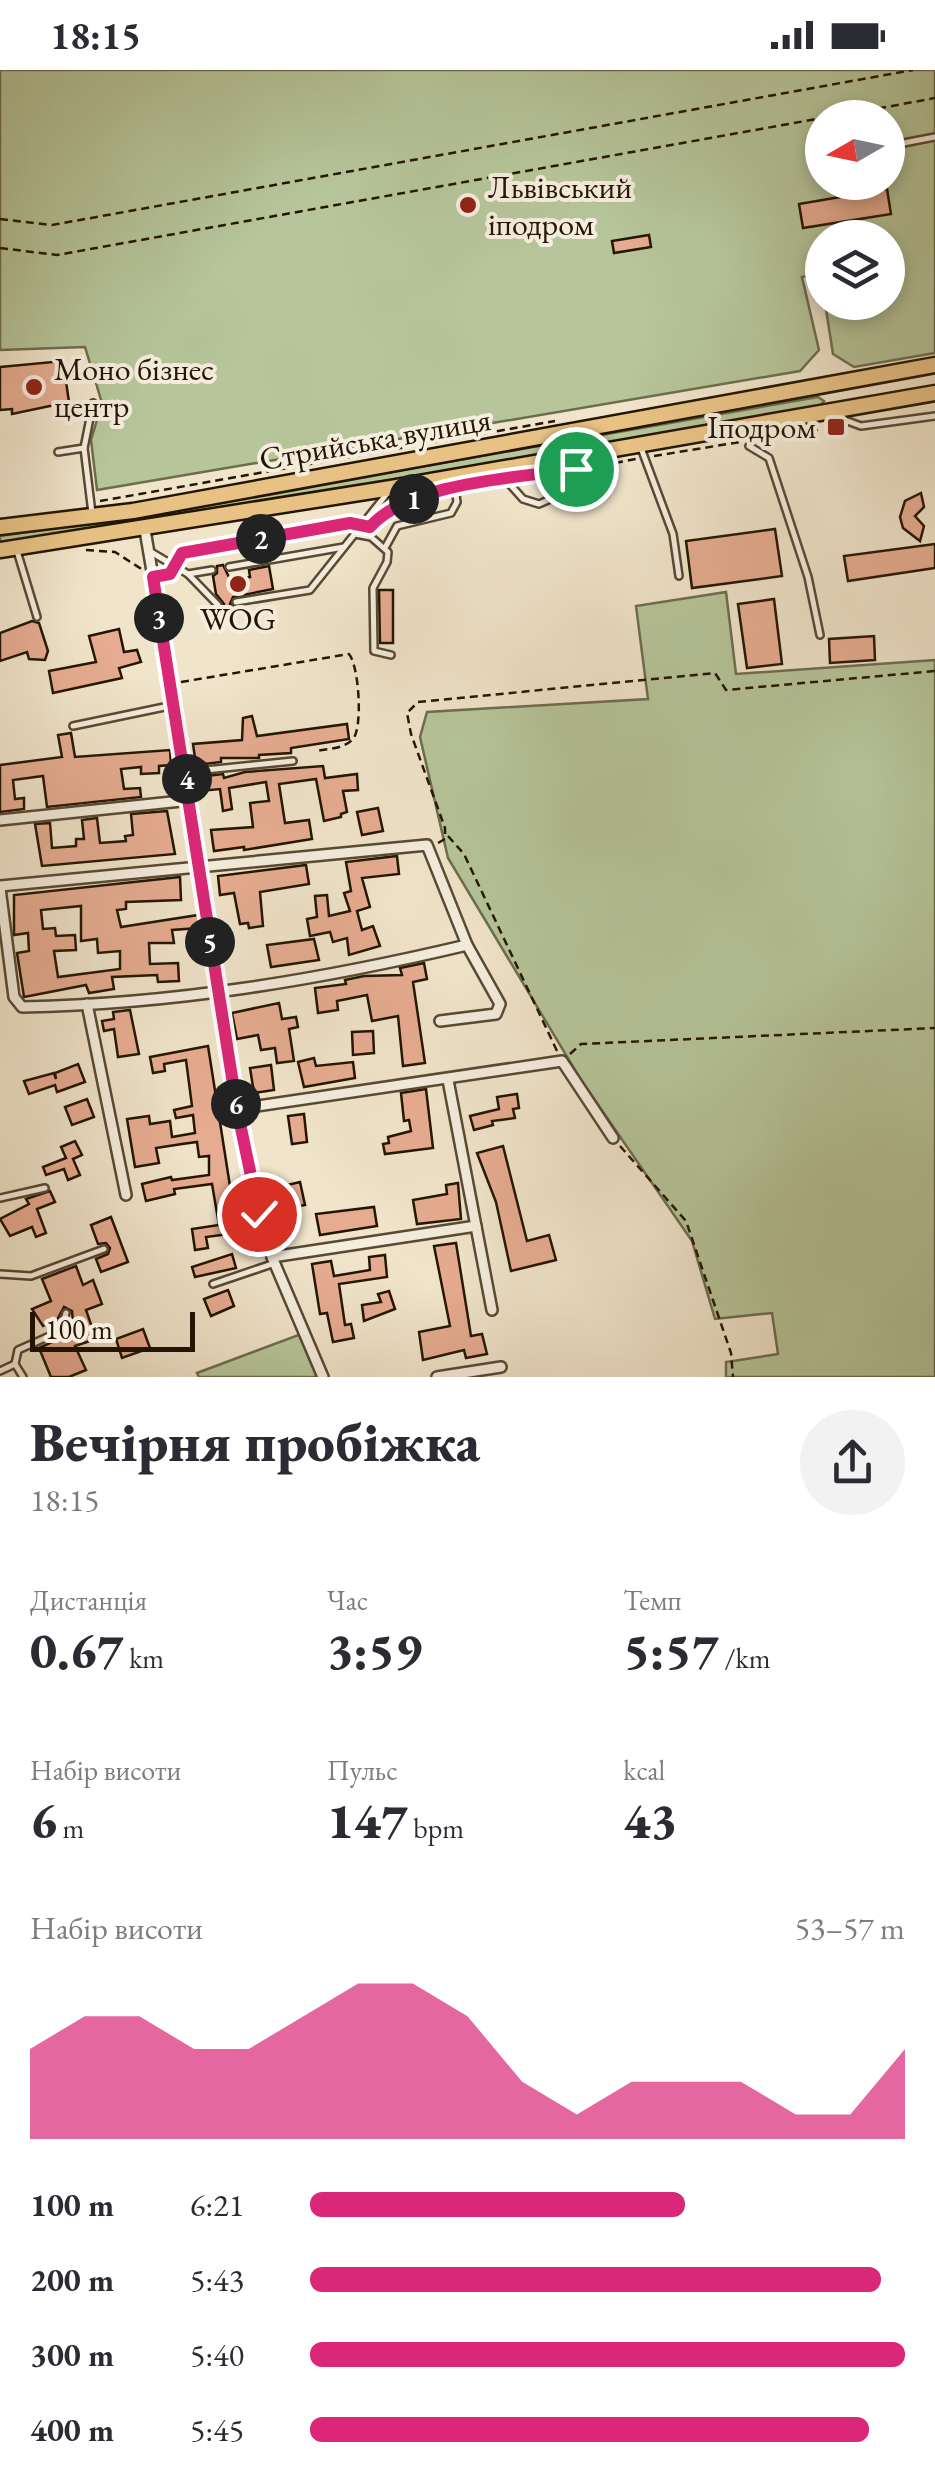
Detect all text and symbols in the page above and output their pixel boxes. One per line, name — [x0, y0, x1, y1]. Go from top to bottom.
text: 18:15 — [50, 11, 141, 60]
north arrow — [805, 100, 905, 200]
map controls — [805, 100, 905, 320]
place label: Львівський іподром — [488, 166, 632, 245]
marker: Львівський іподром — [457, 194, 479, 216]
button: layers — [805, 220, 905, 320]
place label: Моно бізнес центр — [54, 348, 214, 427]
marker: Моно бізнес центр — [23, 376, 45, 398]
street label: Стрийська вулиця — [256, 398, 494, 480]
place label: Іподром — [707, 406, 816, 448]
marker: Іподром — [825, 416, 847, 438]
pin — [534, 427, 619, 512]
icon: arrive — [549, 442, 604, 497]
pin: 1 — [389, 474, 439, 524]
text: 1 — [407, 481, 421, 517]
pin: 2 — [236, 514, 286, 564]
text: 2 — [254, 521, 268, 557]
marker: WOG — [227, 573, 249, 595]
pin: 3 — [134, 593, 184, 643]
place label: WOG — [200, 598, 276, 640]
text: 3 — [152, 600, 166, 636]
pin: 4 — [162, 754, 212, 804]
text: 4 — [180, 761, 194, 797]
pin: 5 — [185, 917, 235, 967]
text: 5 — [203, 924, 217, 960]
pin: 6 — [211, 1079, 261, 1129]
text: 6 — [229, 1086, 243, 1122]
pin — [217, 1172, 302, 1257]
icon: check — [232, 1187, 287, 1242]
scale bar — [30, 1307, 195, 1352]
text: 100 m — [45, 1311, 113, 1347]
text: Вечірня пробіжка — [30, 1406, 480, 1477]
button: share — [800, 1410, 905, 1515]
text: 18:15 — [30, 1479, 99, 1521]
text: Дистанція — [30, 1582, 147, 1618]
text: Час — [327, 1582, 368, 1618]
text: Темп — [623, 1582, 682, 1618]
text: 0.67 — [30, 1618, 124, 1683]
text: 3:59 — [327, 1618, 422, 1683]
text: 5:57 — [623, 1618, 719, 1683]
text: km — [124, 1640, 164, 1676]
text: /km — [719, 1640, 770, 1676]
text: Набір висоти — [30, 1752, 181, 1788]
text: Пульс — [327, 1752, 398, 1788]
text: kcal — [623, 1752, 665, 1788]
text: 6 — [30, 1788, 57, 1853]
text: 147 — [327, 1788, 408, 1853]
text: 43 — [623, 1788, 677, 1853]
text: m — [57, 1810, 84, 1846]
text: bpm — [408, 1810, 464, 1846]
text: Набір висоти — [30, 1907, 203, 1949]
text: 53–57 m — [795, 1907, 905, 1949]
text: 100 m — [30, 2184, 114, 2226]
text: 6:21 — [190, 2184, 244, 2226]
text: 200 m — [30, 2259, 114, 2301]
text: 5:43 — [190, 2259, 244, 2301]
text: 300 m — [30, 2334, 114, 2376]
text: 5:40 — [190, 2334, 244, 2376]
text: 400 m — [30, 2409, 114, 2451]
text: 5:45 — [190, 2409, 244, 2451]

